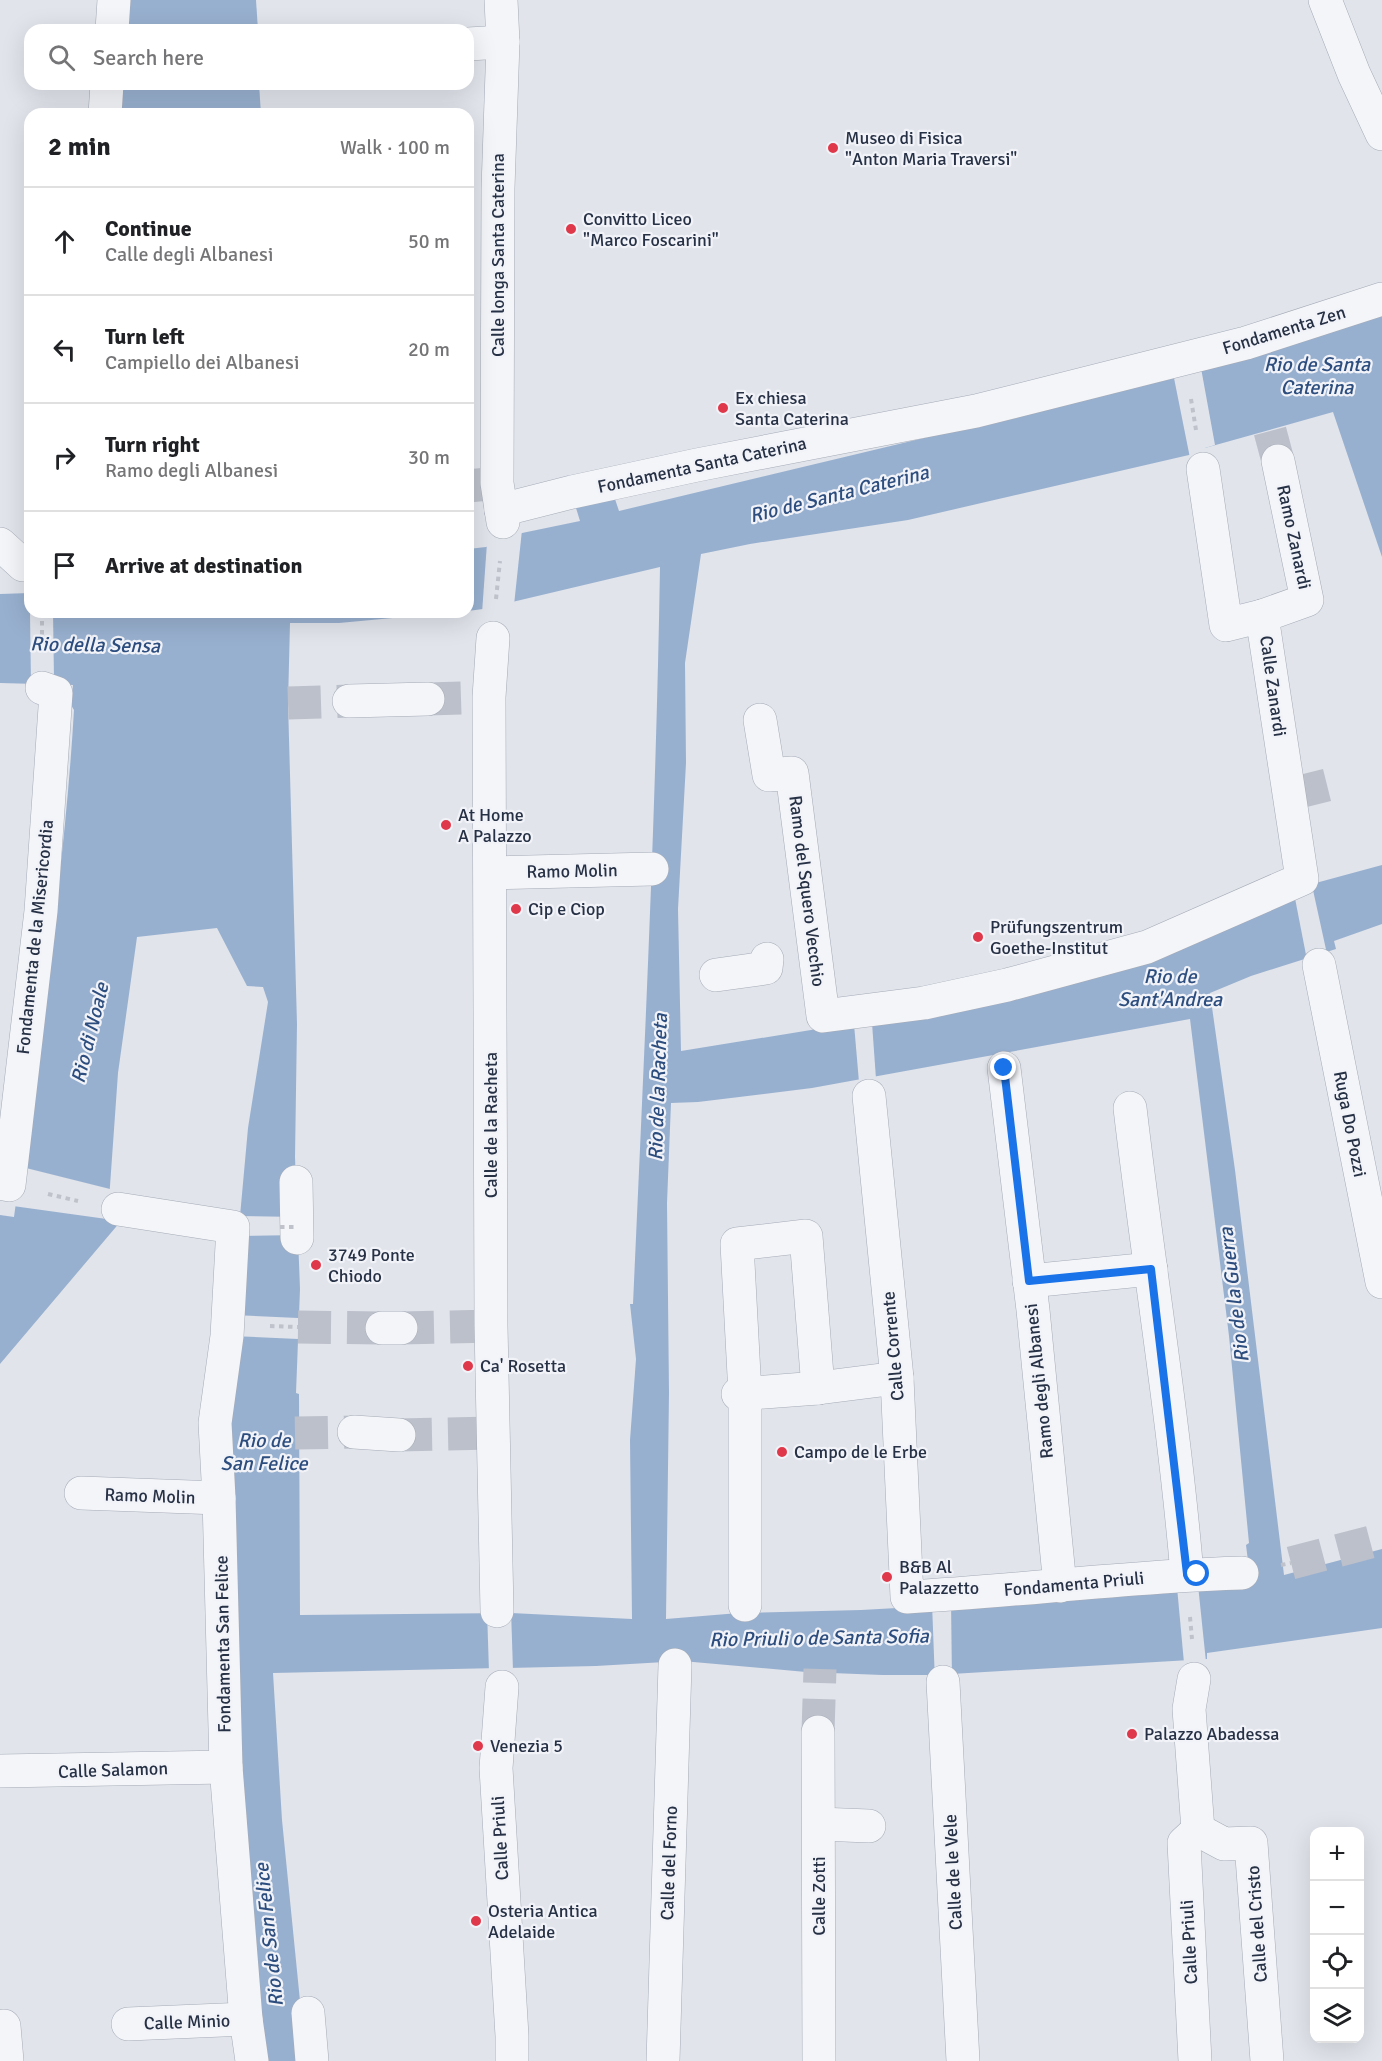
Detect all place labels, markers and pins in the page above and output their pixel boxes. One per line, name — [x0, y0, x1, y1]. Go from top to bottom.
place label: Museo di Fisica "Anton Maria Traversi" — [845, 127, 1017, 170]
marker: Museo di Fisica "Anton Maria Traversi" — [826, 141, 840, 155]
place label: Convitto Liceo "Marco Foscarini" — [583, 208, 719, 251]
marker: Convitto Liceo "Marco Foscarini" — [564, 222, 578, 236]
place label: Ex chiesa Santa Caterina — [735, 387, 849, 430]
marker: Ex chiesa Santa Caterina — [716, 401, 730, 415]
place label: At Home A Palazzo — [458, 804, 532, 847]
marker: At Home A Palazzo — [439, 818, 453, 832]
place label: Cip e Ciop — [528, 898, 605, 920]
marker: Cip e Ciop — [509, 902, 523, 916]
place label: Prüfungszentrum Goethe-Institut — [990, 916, 1123, 959]
marker: Prüfungszentrum Goethe-Institut — [971, 930, 985, 944]
place label: 3749 Ponte Chiodo — [328, 1244, 415, 1287]
marker: 3749 Ponte Chiodo — [309, 1258, 323, 1272]
place label: Ca' Rosetta — [480, 1355, 566, 1377]
marker: Ca' Rosetta — [461, 1359, 475, 1373]
place label: Campo de le Erbe — [794, 1441, 927, 1463]
marker: Campo de le Erbe — [775, 1445, 789, 1459]
place label: B&B Al Palazzetto — [899, 1556, 979, 1599]
marker: B&B Al Palazzetto — [880, 1570, 894, 1584]
place label: Palazzo Abadessa — [1144, 1723, 1280, 1745]
marker: Palazzo Abadessa — [1125, 1727, 1139, 1741]
place label: Venezia 5 — [490, 1735, 563, 1757]
marker: Venezia 5 — [471, 1739, 485, 1753]
place label: Osteria Antica Adelaide — [488, 1900, 598, 1943]
marker: Osteria Antica Adelaide — [469, 1914, 483, 1928]

